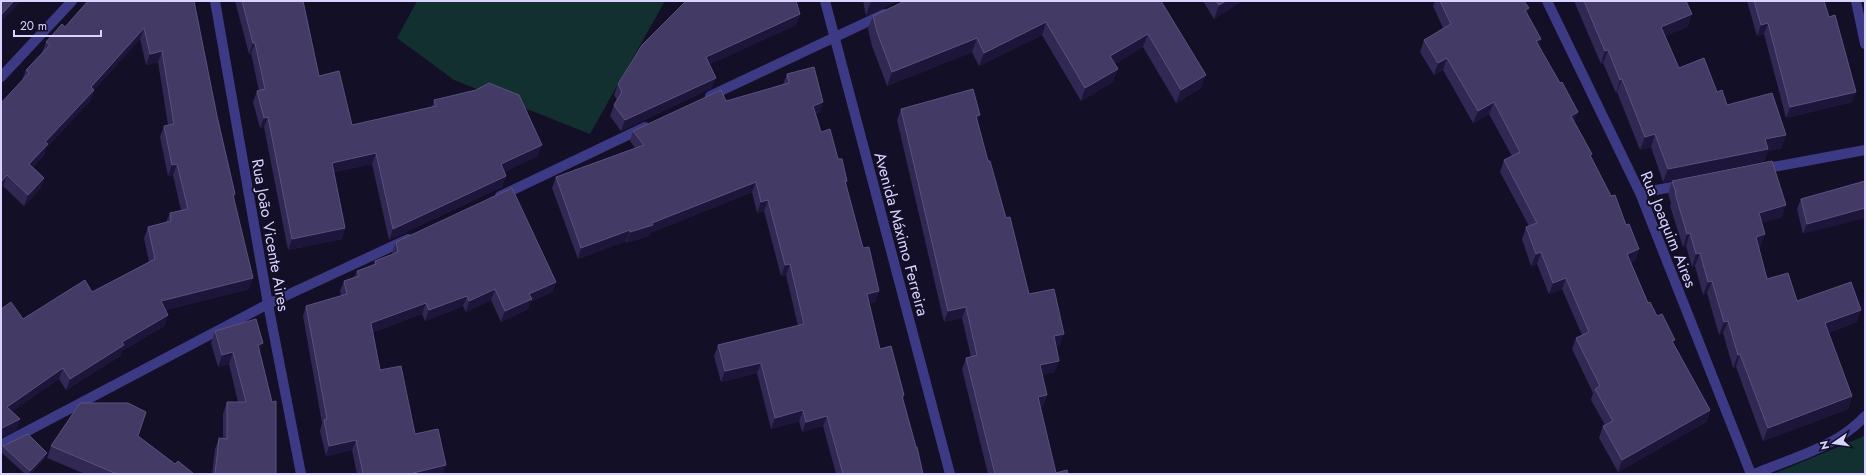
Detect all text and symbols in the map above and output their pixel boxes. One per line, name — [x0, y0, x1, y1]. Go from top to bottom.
scale bar — [14, 12, 101, 38]
text: 20 m — [20, 17, 47, 35]
street label: Avenida Máximo Ferreira — [869, 150, 934, 319]
street label: Rua João Vicente Aires — [246, 157, 295, 313]
street label: Rua Joaquim Aires — [1635, 168, 1702, 291]
north arrow — [1814, 423, 1854, 463]
text: N — [1815, 439, 1833, 451]

